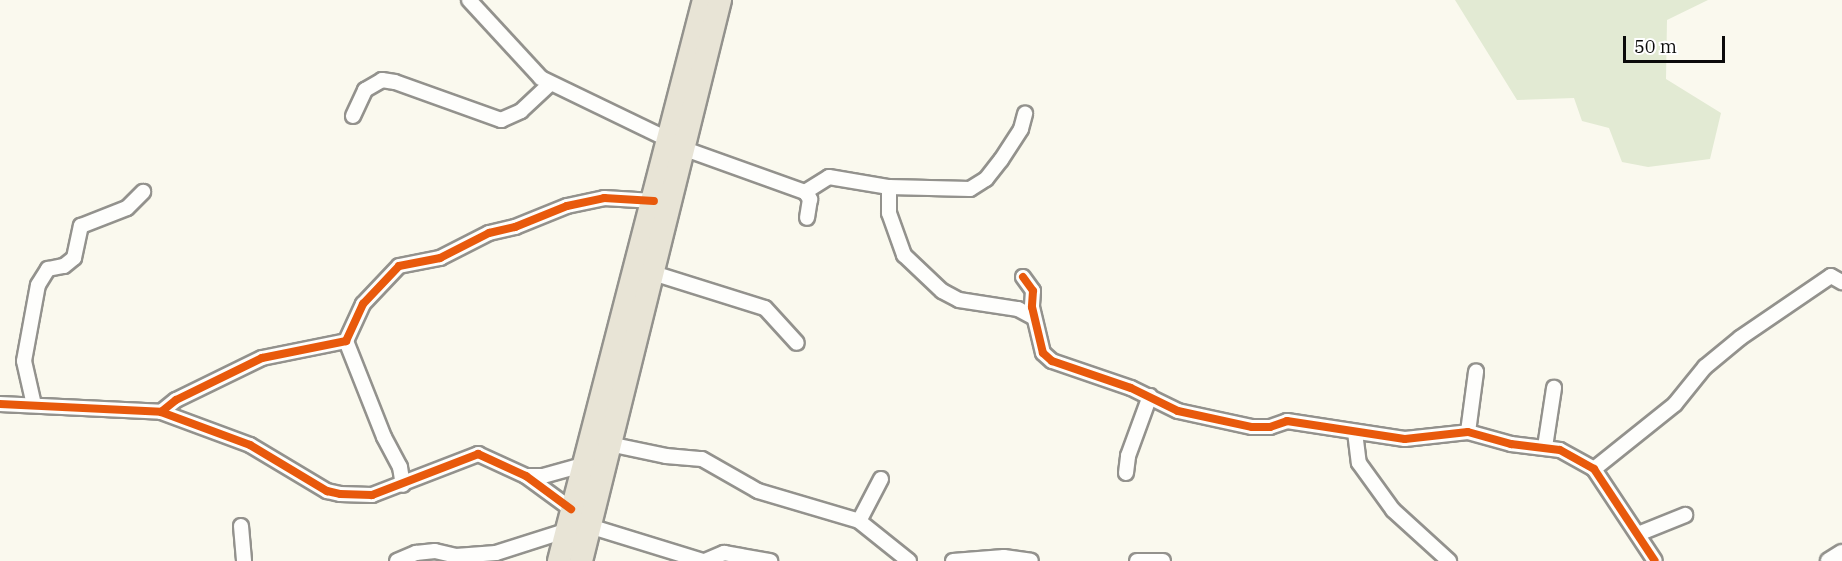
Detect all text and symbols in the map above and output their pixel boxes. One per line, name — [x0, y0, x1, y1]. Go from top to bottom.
scale bar — [1626, 24, 1728, 62]
text: 50 m — [1634, 35, 1677, 58]

